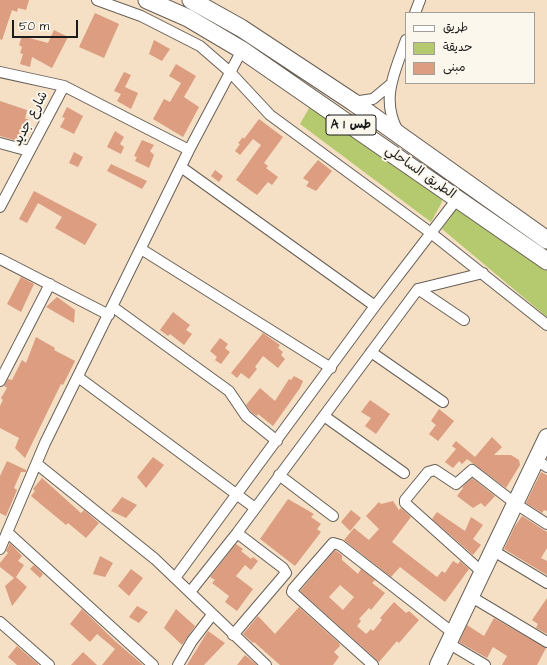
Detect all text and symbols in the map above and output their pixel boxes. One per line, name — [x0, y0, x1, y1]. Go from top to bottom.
scale bar — [14, 12, 80, 38]
legend — [405, 12, 535, 84]
text: 50 m — [19, 18, 49, 35]
text: طريق — [443, 19, 468, 36]
text: حديقة — [443, 39, 472, 56]
text: مبنى — [443, 59, 466, 76]
street label: شارع جديد — [10, 89, 52, 149]
road number: A 1 طس — [326, 115, 376, 135]
street label: الطريق الساحلي — [382, 143, 458, 203]

